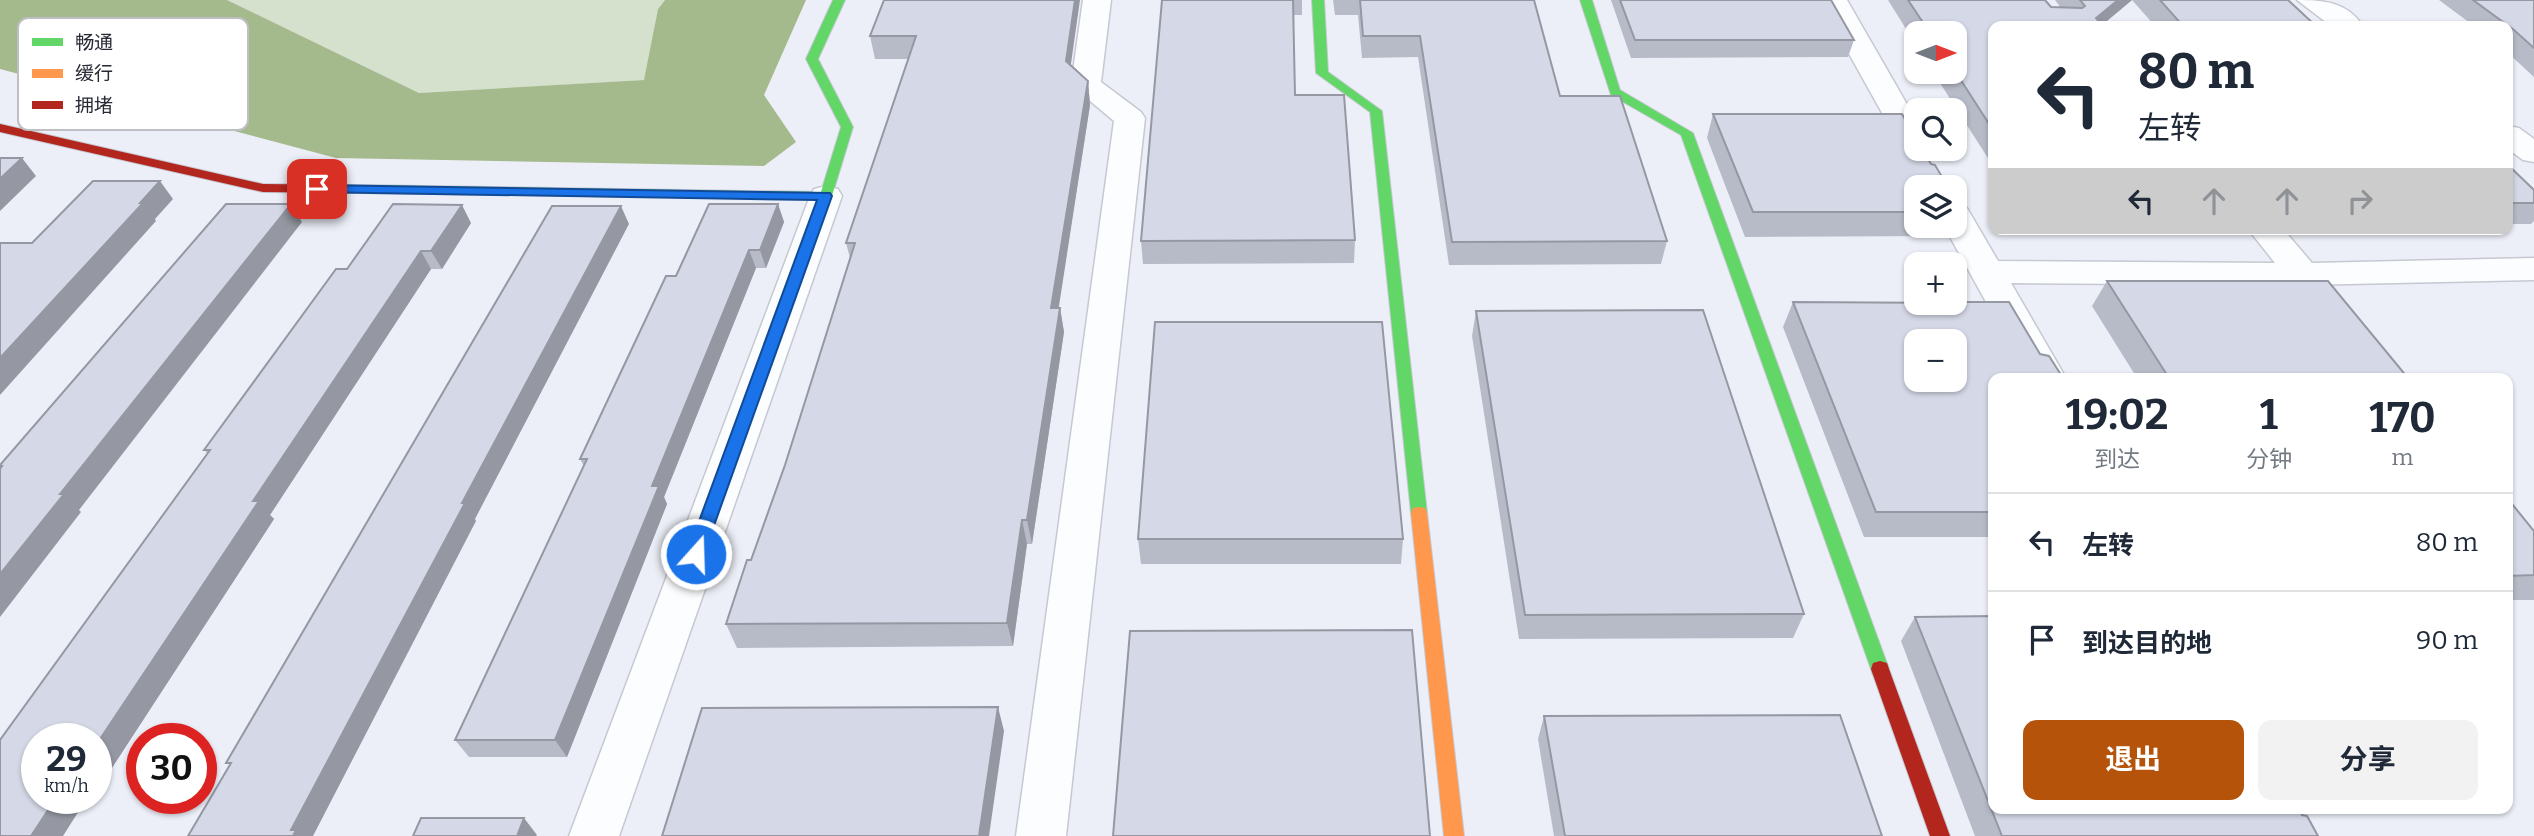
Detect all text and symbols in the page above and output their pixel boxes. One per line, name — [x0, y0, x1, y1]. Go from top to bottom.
legend — [18, 18, 248, 130]
north arrow — [1904, 21, 1967, 84]
map controls — [1904, 21, 1967, 392]
text: 畅通 — [75, 31, 113, 54]
text: 80 m — [2138, 42, 2254, 101]
icon: left — [2023, 49, 2114, 140]
text: 缓行 — [75, 62, 113, 85]
text: 拥堵 — [75, 94, 113, 117]
button: search — [1904, 98, 1967, 161]
text: 左转 — [2138, 109, 2202, 147]
pin — [287, 159, 347, 219]
icon: arrive — [298, 170, 336, 208]
button: layers — [1904, 175, 1967, 238]
icon: left — [2122, 182, 2160, 220]
icon: ahead — [2195, 182, 2233, 220]
icon: ahead — [2268, 182, 2306, 220]
icon: right — [2341, 182, 2379, 220]
button: + — [1904, 252, 1967, 315]
button: − — [1904, 329, 1967, 392]
text: 19:02 — [2065, 390, 2168, 440]
text: 1 — [2260, 390, 2278, 440]
text: 170 — [2369, 393, 2436, 443]
text: m — [2391, 443, 2413, 471]
text: 到达 — [2094, 445, 2140, 473]
text: 分钟 — [2246, 445, 2292, 473]
position arrow — [659, 517, 733, 591]
icon: left — [2023, 523, 2061, 561]
text: 80 m — [2416, 527, 2478, 558]
text: 左转 — [2082, 530, 2134, 561]
icon: arrive — [2023, 621, 2061, 659]
text: 90 m — [2416, 625, 2478, 656]
text: 到达目的地 — [2082, 628, 2212, 659]
button: 退出 — [2023, 720, 2244, 800]
button: 分享 — [2258, 720, 2478, 800]
speed limit sign: 30 — [126, 723, 217, 814]
text: 29 — [46, 738, 87, 780]
text: km/h — [44, 775, 89, 797]

